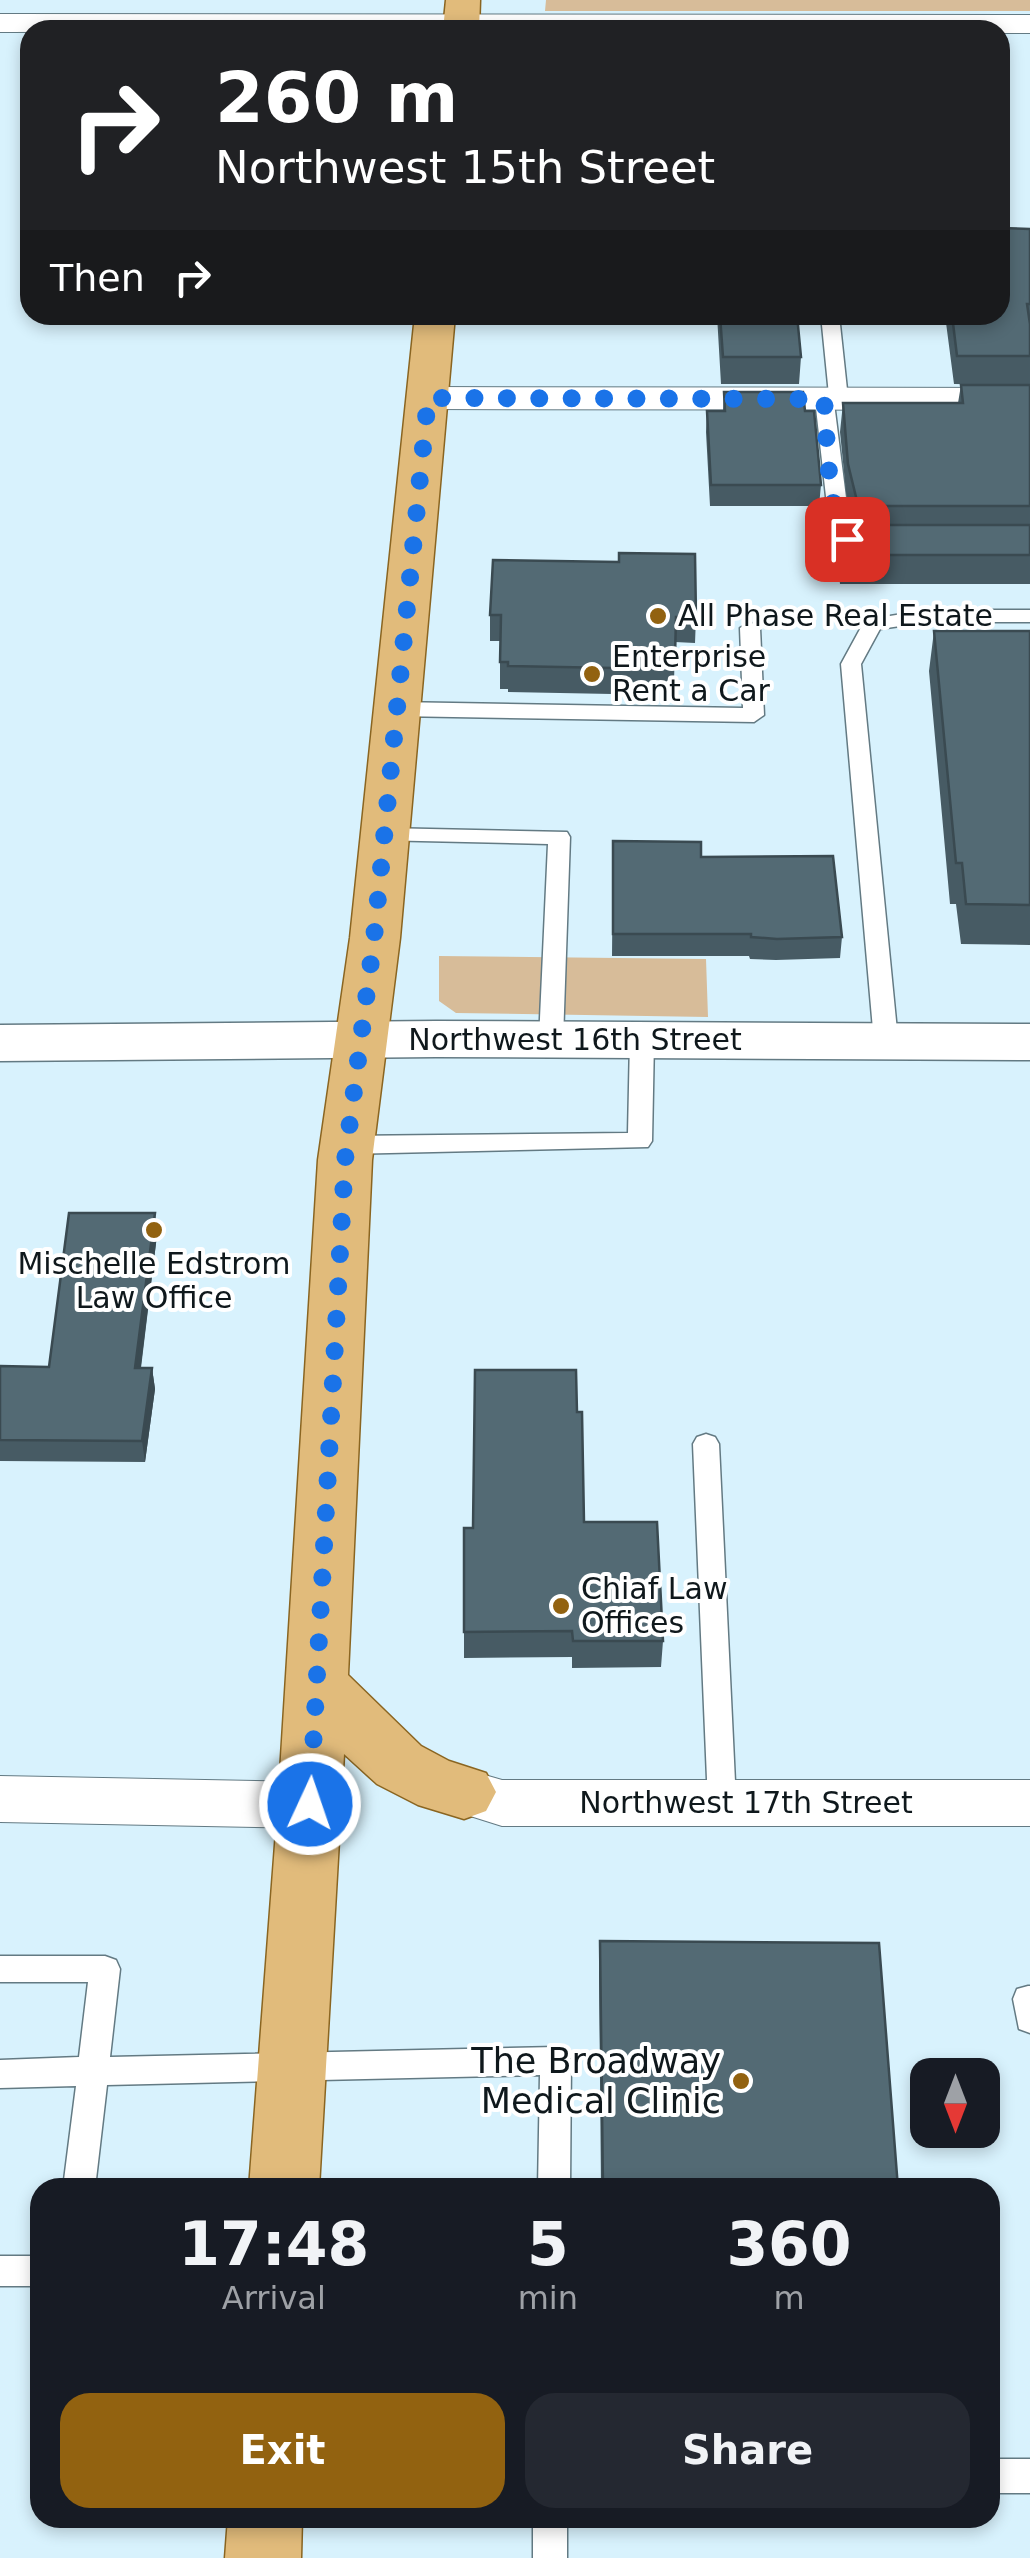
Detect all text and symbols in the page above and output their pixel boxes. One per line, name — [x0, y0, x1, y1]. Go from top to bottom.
text: 260 m — [215, 57, 458, 139]
icon: right — [50, 60, 180, 190]
text: Northwest 15th Street — [215, 141, 715, 194]
icon: right — [165, 250, 220, 305]
text: Then — [50, 256, 145, 300]
pin — [805, 497, 890, 582]
icon: arrive — [820, 512, 875, 567]
place label: All Phase Real Estate — [678, 598, 993, 633]
marker: All Phase Real Estate — [647, 605, 669, 627]
place label: Enterprise Rent a Car — [612, 639, 771, 708]
marker: Enterprise Rent a Car — [581, 663, 603, 685]
street label: Northwest 16th Street — [408, 1022, 742, 1057]
marker: Mischelle Edstrom Law Office — [143, 1219, 165, 1241]
place label: Mischelle Edstrom Law Office — [17, 1246, 291, 1315]
place label: Chiaf Law Offices — [581, 1571, 727, 1640]
marker: Chiaf Law Offices — [550, 1595, 572, 1617]
position arrow — [258, 1752, 362, 1856]
street label: Northwest 17th Street — [579, 1785, 913, 1820]
place label: The Broadway Medical Clinic — [470, 2041, 721, 2121]
north arrow — [910, 2058, 1000, 2148]
map controls — [910, 2058, 1000, 2148]
marker: The Broadway Medical Clinic — [730, 2070, 752, 2092]
text: 17:48 — [178, 2209, 369, 2279]
text: 5 — [527, 2209, 569, 2279]
text: 360 — [726, 2209, 852, 2279]
text: Arrival — [222, 2279, 326, 2317]
text: min — [518, 2279, 578, 2317]
text: m — [773, 2279, 805, 2317]
button: Exit — [60, 2393, 505, 2508]
button: Share — [525, 2393, 970, 2508]

